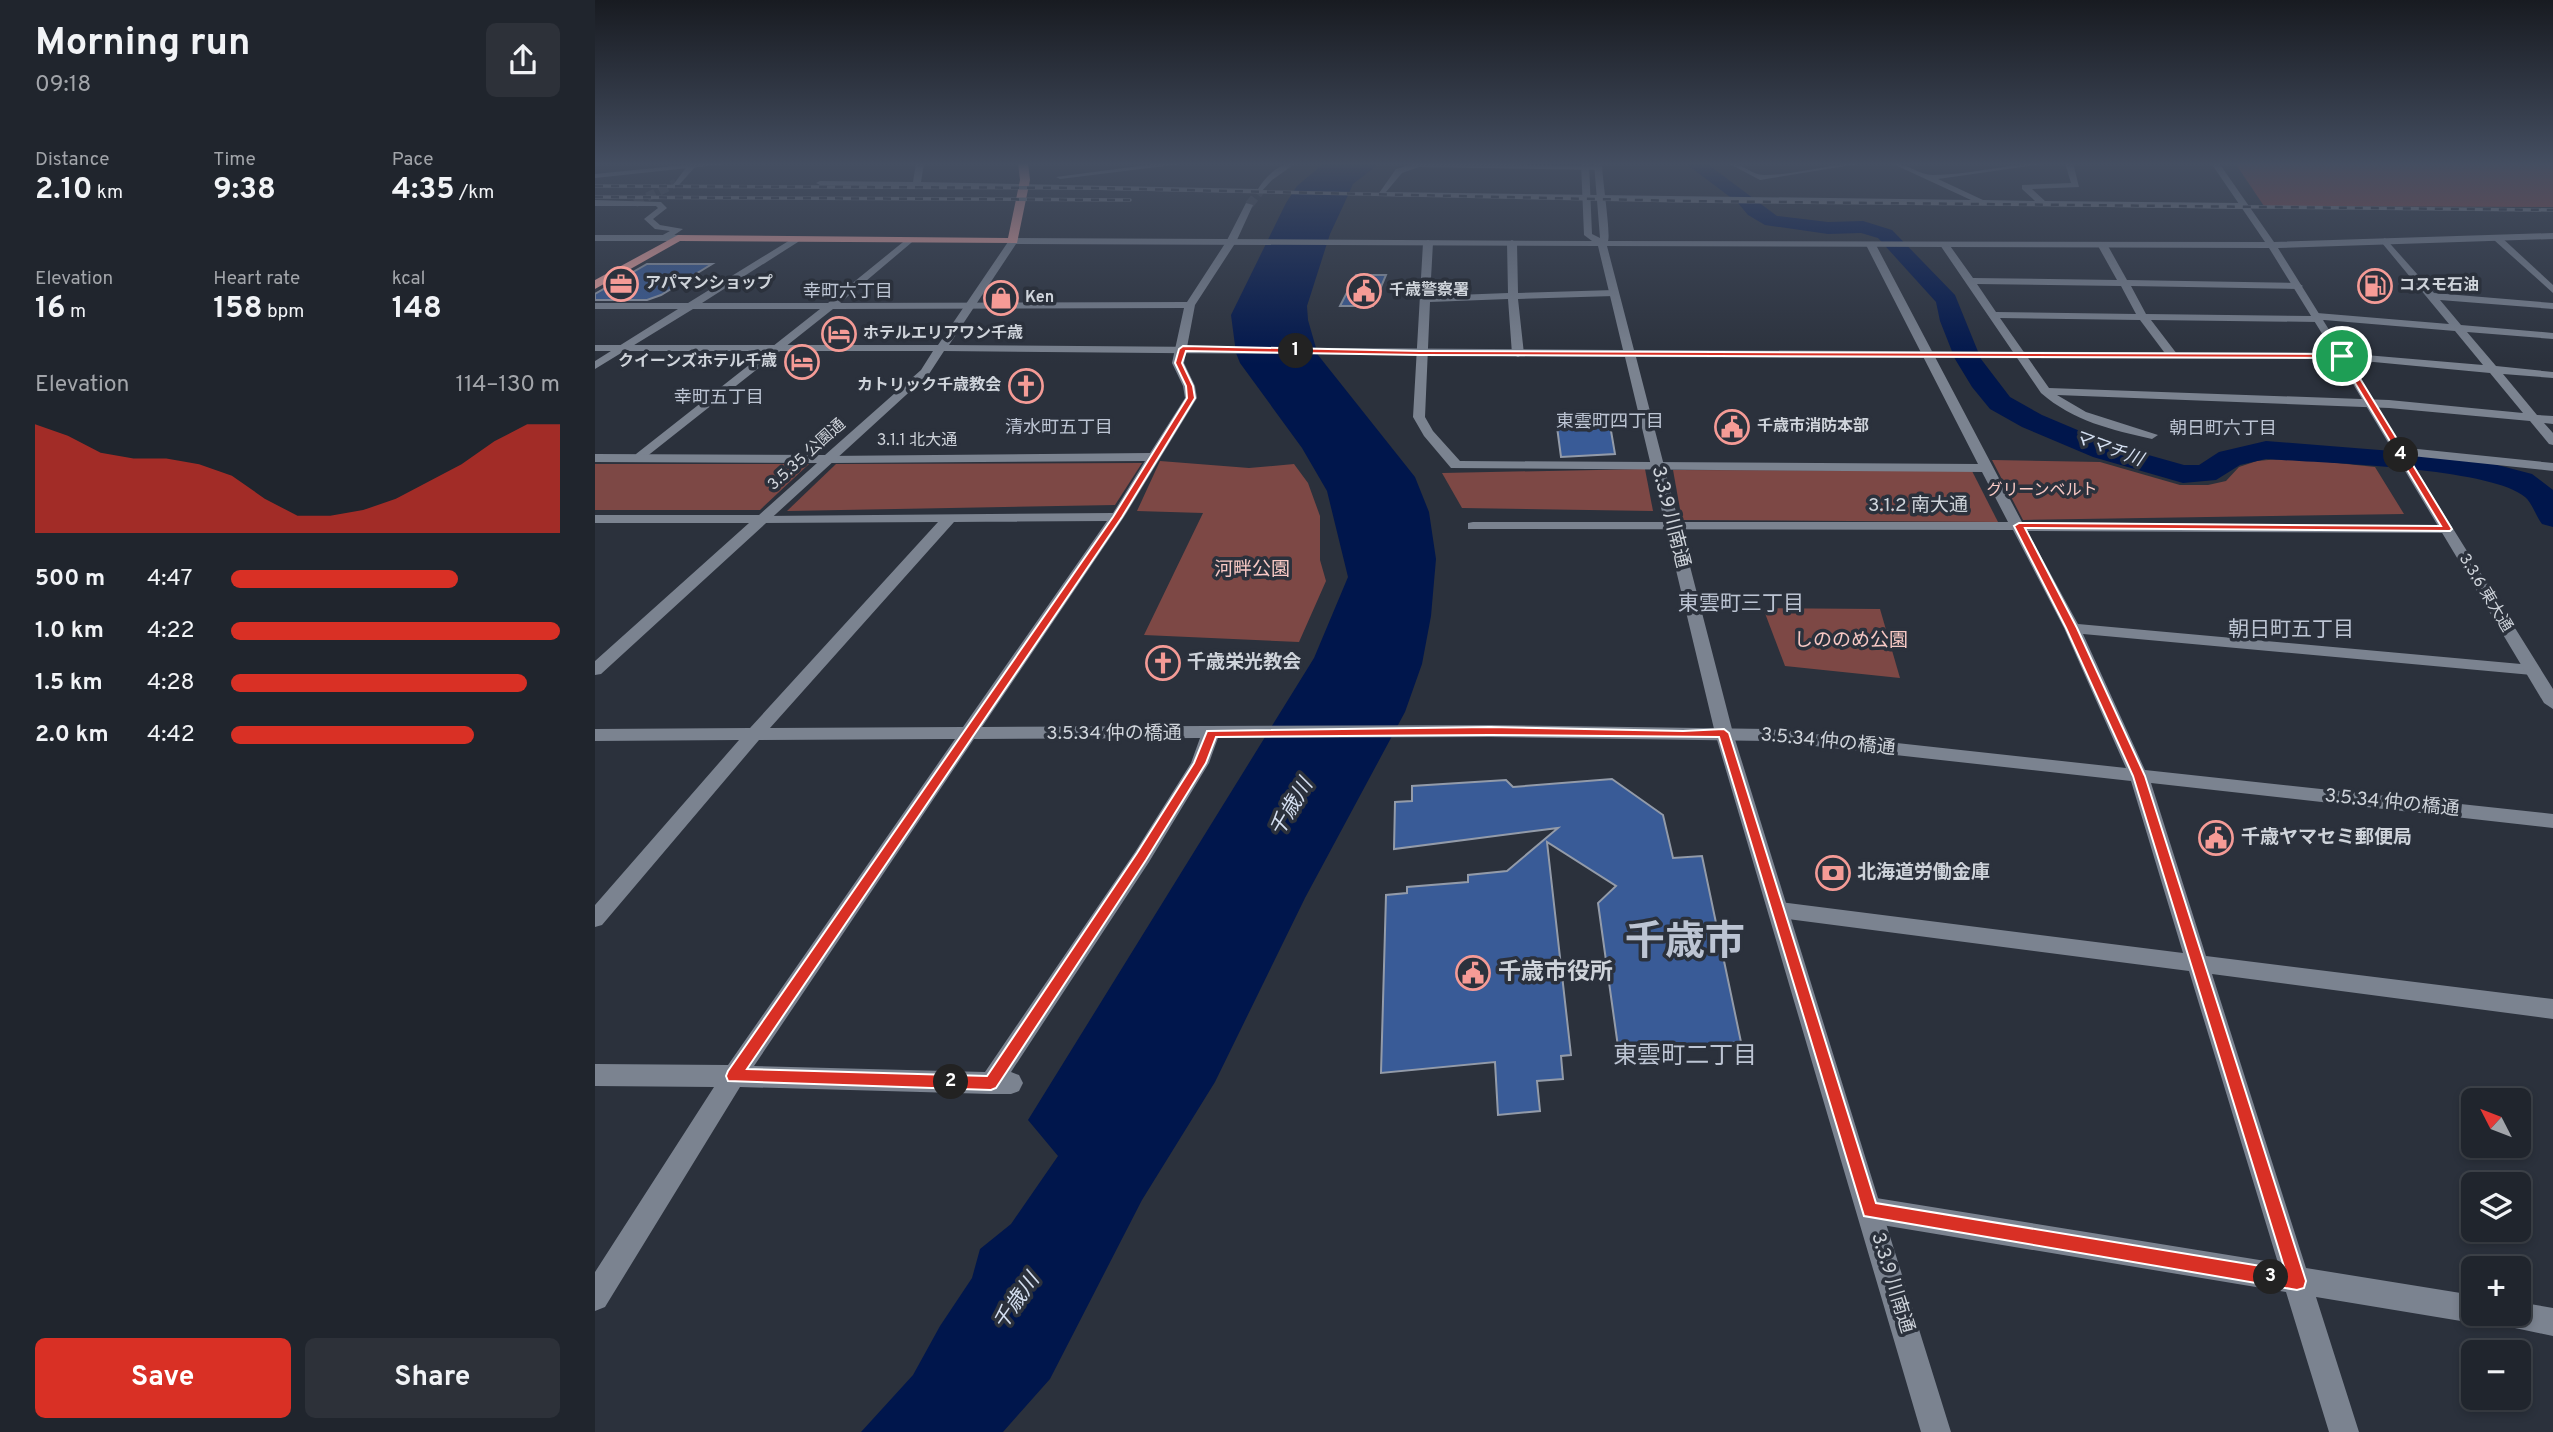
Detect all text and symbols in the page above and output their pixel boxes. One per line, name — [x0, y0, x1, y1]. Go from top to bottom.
text: Morning run — [35, 20, 251, 69]
button: share — [486, 23, 560, 97]
text: 09:18 — [35, 71, 91, 100]
text: Distance — [35, 148, 110, 172]
text: Time — [213, 148, 256, 172]
text: Pace — [392, 148, 433, 172]
text: 2.10 — [35, 172, 92, 209]
text: 9:38 — [213, 172, 276, 209]
text: 4:35 — [392, 172, 455, 209]
text: km — [92, 181, 123, 205]
text: /km — [455, 181, 494, 205]
office icon: アパマンショップ — [602, 265, 640, 303]
text: Elevation — [35, 267, 113, 291]
text: Heart rate — [213, 267, 300, 291]
text: kcal — [392, 267, 425, 291]
fuel station icon: コスモ石油 — [2356, 267, 2394, 305]
public building icon: 千歳警察署 — [1345, 272, 1383, 310]
place label: アパマンショップ — [645, 274, 773, 294]
place label: コスモ石油 — [2399, 276, 2479, 296]
shop icon: Ken — [982, 279, 1020, 317]
district label: 幸町六丁目 — [803, 281, 893, 304]
place label: 千歳警察署 — [1389, 281, 1469, 301]
place label: Ken — [1025, 288, 1054, 308]
text: 16 — [35, 291, 65, 328]
text: 158 — [213, 291, 263, 328]
text: 148 — [392, 291, 442, 328]
text: m — [65, 300, 86, 324]
text: bpm — [263, 300, 304, 324]
hotel icon: ホテルエリアワン千歳 — [820, 315, 858, 353]
place label: ホテルエリアワン千歳 — [863, 324, 1023, 344]
pin — [2312, 326, 2372, 386]
pin: 1 — [1279, 334, 1313, 368]
icon: arrive — [2323, 337, 2361, 375]
text: 1 — [1292, 338, 1299, 362]
hotel icon: クイーンズホテル千歳 — [783, 343, 821, 381]
place label: クイーンズホテル千歳 — [618, 352, 777, 372]
church icon: カトリック千歳教会 — [1007, 367, 1045, 405]
text: Elevation — [35, 371, 130, 400]
text: 114–130 m — [455, 371, 560, 400]
place label: カトリック千歳教会 — [857, 376, 1001, 396]
district label: 幸町五丁目 — [674, 387, 764, 410]
public building icon: 千歳市消防本部 — [1713, 408, 1751, 446]
district label: 東雲町四丁目 — [1556, 411, 1664, 434]
street label: 3.5.35 公園通 — [764, 415, 850, 495]
district label: 清水町五丁目 — [1005, 417, 1113, 440]
place label: 千歳市消防本部 — [1757, 417, 1869, 437]
district label: 朝日町六丁目 — [2169, 418, 2277, 441]
water label: ママチ川 — [2070, 426, 2148, 473]
street label: 3.1.1 北大通 — [877, 431, 957, 451]
pin: 4 — [2383, 438, 2419, 472]
text: 4 — [2394, 442, 2407, 466]
street label: 3.3.9 川南通 — [1646, 464, 1694, 570]
park label: グリーンベルト — [1986, 481, 2098, 501]
street label: 3.1.2 南大通 — [1868, 494, 1968, 518]
street label: 3.3.6 東大通 — [2454, 550, 2516, 636]
park label: 河畔公園 — [1214, 558, 1290, 582]
text: 500 m — [35, 565, 105, 594]
text: 4:47 — [147, 565, 193, 594]
district label: 東雲町三丁目 — [1678, 591, 1804, 618]
text: 1.0 km — [35, 617, 104, 646]
text: 4:22 — [147, 617, 195, 646]
district label: 朝日町五丁目 — [2228, 617, 2354, 644]
park label: しののめ公園 — [1794, 629, 1908, 653]
church icon: 千歳栄光教会 — [1144, 644, 1182, 682]
place label: 千歳栄光教会 — [1187, 651, 1301, 675]
text: 1.5 km — [35, 669, 103, 698]
text: 4:28 — [147, 669, 195, 698]
text: 2.0 km — [35, 721, 109, 750]
text: 4:42 — [147, 721, 195, 750]
street label: 3.5.34 仲の橋通 — [1046, 722, 1182, 746]
street label: 3.5.34 仲の橋通 — [1759, 723, 1897, 761]
water label: 千歳川 — [1264, 772, 1321, 842]
street label: 3.5.34 仲の橋通 — [2323, 784, 2461, 822]
public building icon: 千歳ヤマセミ郵便局 — [2197, 819, 2235, 857]
place label: 千歳ヤマセミ郵便局 — [2241, 826, 2412, 850]
bank icon: 北海道労働金庫 — [1814, 854, 1852, 892]
place label: 北海道労働金庫 — [1857, 861, 1990, 885]
district label: 千歳市 — [1625, 919, 1745, 969]
public building icon: 千歳市役所 — [1454, 954, 1492, 992]
place label: 千歳市役所 — [1498, 959, 1613, 988]
district label: 東雲町二丁目 — [1613, 1042, 1757, 1072]
pin: 2 — [933, 1064, 969, 1100]
text: 2 — [945, 1069, 956, 1093]
north arrow — [2461, 1088, 2531, 1158]
map controls — [2461, 1088, 2531, 1410]
button: layers — [2461, 1172, 2531, 1242]
street label: 3.3.9 川南通 — [1865, 1230, 1919, 1336]
button: + — [2461, 1256, 2531, 1326]
pin: 3 — [2253, 1260, 2289, 1294]
text: 3 — [2265, 1264, 2276, 1288]
water label: 千歳川 — [988, 1267, 1047, 1336]
button: Save — [35, 1338, 291, 1418]
button: Share — [305, 1338, 560, 1418]
button: − — [2461, 1340, 2531, 1410]

